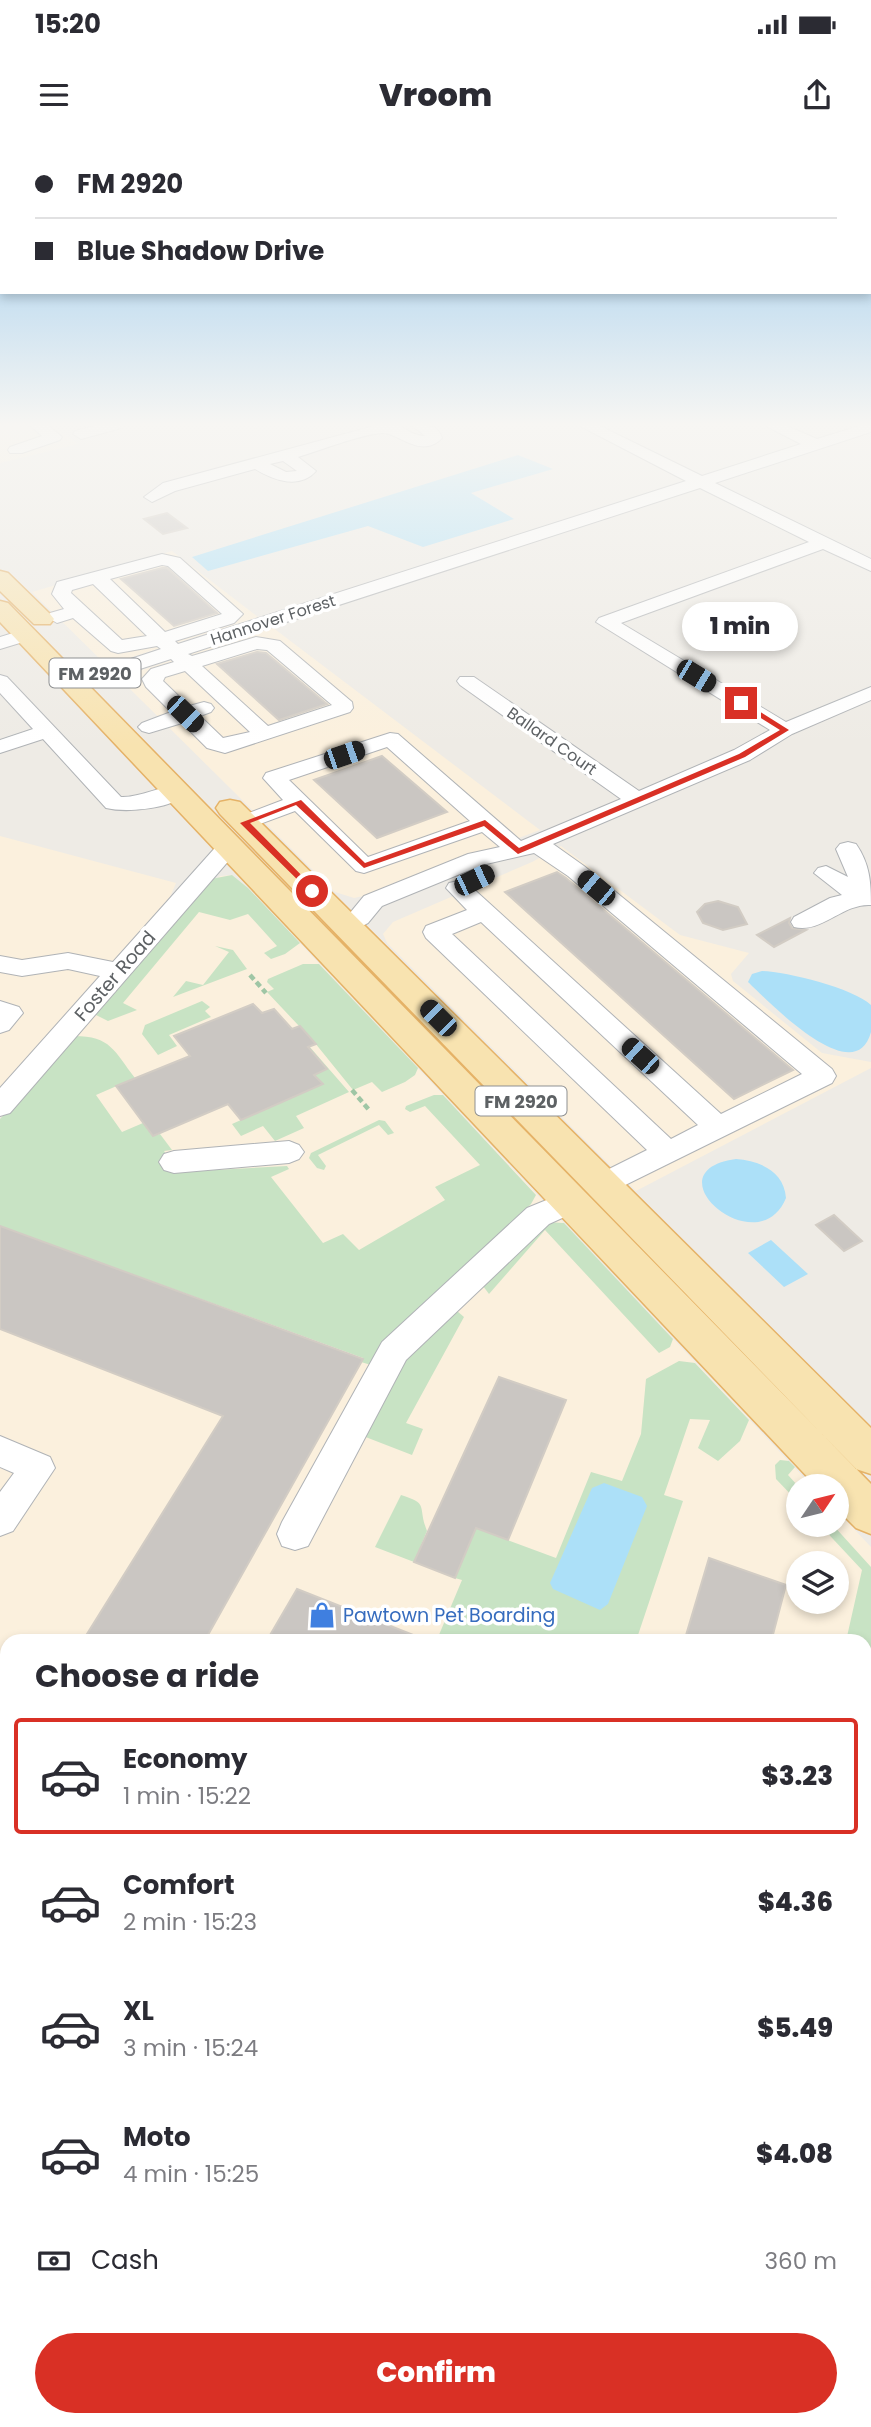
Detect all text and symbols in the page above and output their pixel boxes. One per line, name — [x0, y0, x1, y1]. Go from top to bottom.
text: 15:20 — [35, 6, 101, 42]
text: Vroom — [379, 72, 492, 117]
icon: menu — [35, 76, 73, 114]
icon: share — [798, 76, 836, 114]
text: FM 2920 — [77, 166, 183, 202]
text: Blue Shadow Drive — [77, 233, 324, 269]
street label: Hannover Forest — [208, 589, 339, 651]
callout: 1 min — [683, 602, 799, 650]
text: 1 min — [710, 610, 770, 642]
car — [673, 656, 720, 696]
road number: FM 2920 — [50, 658, 140, 688]
route end — [725, 687, 757, 719]
car — [163, 692, 208, 736]
street label: Ballard Court — [502, 701, 602, 781]
car — [321, 738, 368, 772]
car — [451, 861, 498, 899]
car — [574, 866, 619, 910]
route start — [296, 875, 328, 907]
street label: Foster Road — [68, 925, 162, 1027]
car — [416, 996, 461, 1040]
car — [618, 1034, 663, 1078]
road number: FM 2920 — [476, 1086, 566, 1116]
north arrow — [786, 1474, 849, 1536]
map controls — [786, 1474, 849, 1614]
button: layers — [786, 1551, 849, 1614]
shop icon: Pawtown Pet Boarding — [307, 1600, 337, 1630]
place label: Pawtown Pet Boarding — [343, 1602, 555, 1629]
text: Choose a ride — [35, 1653, 259, 1698]
text: Economy — [123, 1741, 247, 1777]
icon: car — [39, 1745, 102, 1808]
text: $3.23 — [761, 1758, 833, 1794]
text: 1 min · 15:22 — [123, 1780, 251, 1812]
text: Comfort — [123, 1867, 235, 1903]
icon: car — [39, 1871, 102, 1934]
text: $4.36 — [758, 1884, 833, 1920]
text: 2 min · 15:23 — [123, 1906, 257, 1938]
text: XL — [123, 1993, 154, 2029]
icon: car — [39, 1997, 102, 2060]
text: $5.49 — [757, 2010, 833, 2046]
text: 3 min · 15:24 — [123, 2032, 258, 2064]
text: Moto — [123, 2119, 191, 2155]
icon: car — [39, 2123, 102, 2186]
text: $4.08 — [756, 2136, 833, 2172]
text: 4 min · 15:25 — [123, 2158, 259, 2190]
icon: cash — [35, 2242, 73, 2280]
text: Cash — [91, 2242, 159, 2278]
text: 360 m — [765, 2245, 837, 2277]
button: Confirm — [35, 2333, 837, 2413]

